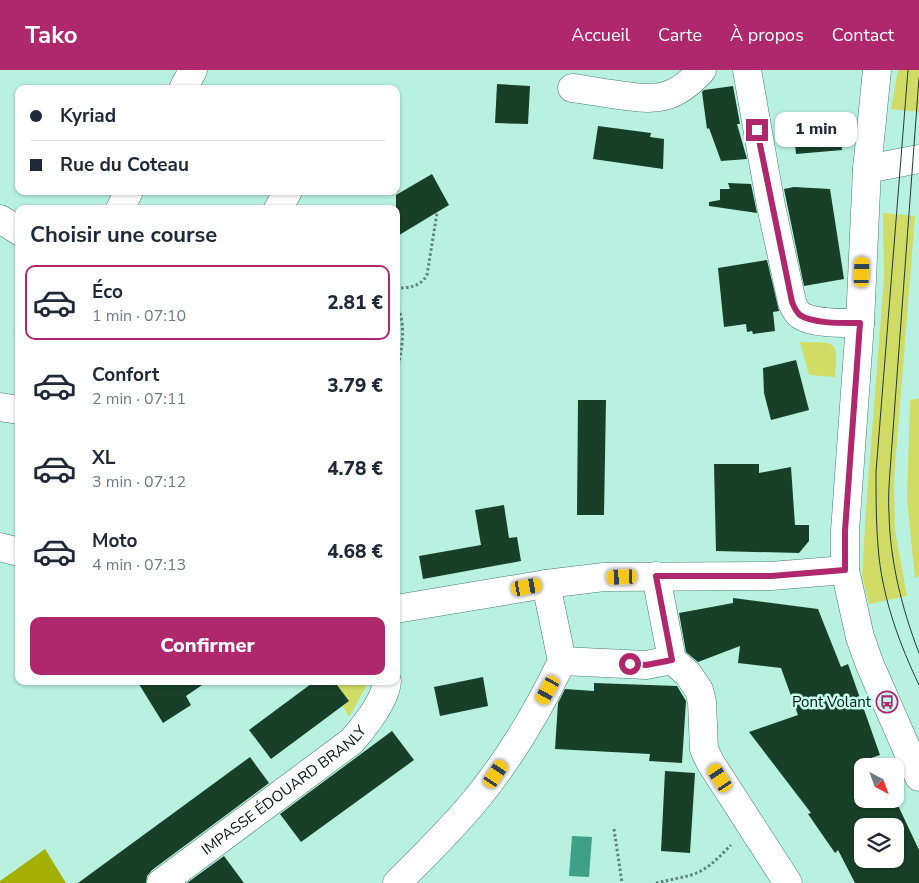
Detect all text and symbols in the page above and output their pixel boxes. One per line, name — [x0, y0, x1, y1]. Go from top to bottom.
text: Tako — [25, 19, 78, 51]
text: Accueil — [571, 23, 630, 47]
text: Carte — [658, 23, 702, 47]
text: À propos — [730, 23, 804, 47]
text: Contact — [832, 23, 894, 47]
text: Kyriad — [60, 103, 116, 129]
callout: 1 min — [774, 112, 857, 148]
text: 1 min — [795, 118, 837, 140]
route end — [746, 119, 768, 141]
text: Rue du Coteau — [60, 152, 189, 178]
text: Choisir une course — [30, 220, 217, 250]
car — [853, 257, 870, 287]
text: Éco — [92, 279, 123, 305]
icon: car — [32, 280, 77, 325]
text: 2.81 € — [327, 290, 383, 316]
text: 1 min · 07:10 — [92, 305, 186, 327]
text: Confort — [92, 362, 159, 388]
icon: car — [32, 363, 77, 408]
text: 3.79 € — [327, 373, 383, 399]
text: 2 min · 07:11 — [92, 388, 186, 410]
text: XL — [92, 445, 115, 471]
icon: car — [32, 446, 77, 491]
text: 4.78 € — [327, 456, 383, 482]
text: 3 min · 07:12 — [92, 471, 186, 493]
text: Moto — [92, 528, 138, 554]
icon: car — [32, 529, 77, 574]
text: 4.68 € — [327, 539, 383, 565]
text: 4 min · 07:13 — [92, 554, 186, 576]
car — [606, 569, 637, 585]
car — [510, 577, 543, 597]
button: Confirmer — [30, 617, 385, 675]
route start — [619, 653, 641, 675]
car — [534, 673, 561, 707]
bus stop icon: Pont Volant — [875, 690, 899, 714]
place label: Pont Volant — [792, 692, 872, 712]
street label: IMPASSE ÉDOUARD BRANLY — [197, 721, 371, 860]
car — [481, 757, 510, 791]
north arrow — [854, 758, 904, 808]
map controls — [854, 758, 904, 868]
car — [705, 761, 734, 795]
button: layers — [854, 818, 904, 868]

